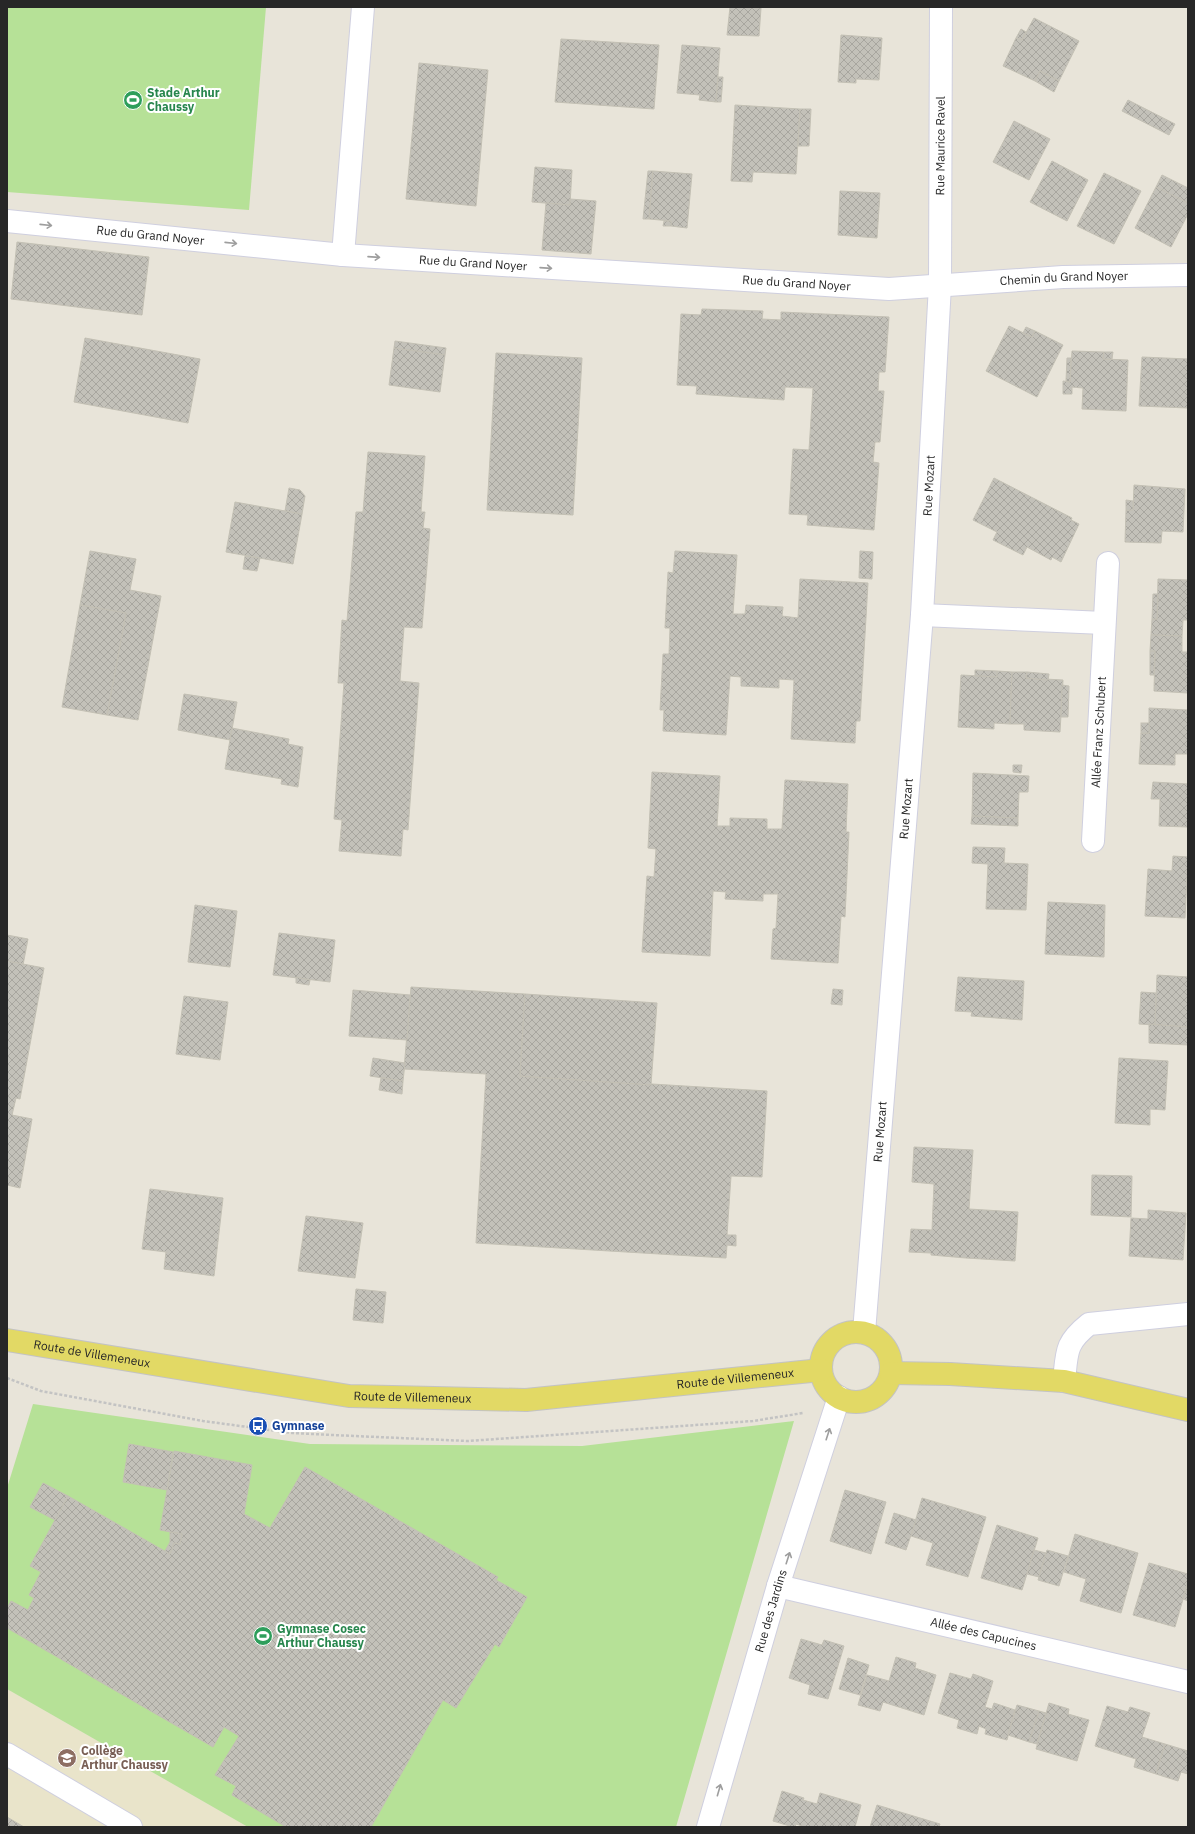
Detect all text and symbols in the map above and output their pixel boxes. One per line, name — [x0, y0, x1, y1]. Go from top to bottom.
place label: Stade Arthur Chaussy — [147, 85, 220, 114]
sports icon: Stade Arthur Chaussy — [122, 89, 144, 111]
street label: Rue Maurice Ravel — [932, 96, 948, 196]
one-way arrow — [39, 221, 52, 229]
street label: Rue du Grand Noyer — [96, 222, 206, 248]
one-way arrow — [224, 240, 237, 247]
street label: Rue du Grand Noyer — [418, 252, 528, 273]
one-way arrow — [367, 253, 380, 260]
one-way arrow — [539, 264, 552, 271]
street label: Chemin du Grand Noyer — [999, 268, 1129, 288]
street label: Rue du Grand Noyer — [742, 272, 852, 294]
street label: Rue Mozart — [919, 455, 938, 516]
street label: Allée Franz Schubert — [1088, 676, 1109, 788]
street label: Rue Mozart — [896, 778, 916, 840]
street label: Rue Mozart — [870, 1101, 890, 1163]
street label: Route de Villemeneux — [33, 1336, 151, 1370]
street label: Route de Villemeneux — [676, 1365, 795, 1392]
street label: Route de Villemeneux — [353, 1388, 472, 1406]
bus stop icon: Gymnase — [247, 1415, 269, 1437]
place label: Gymnase — [272, 1418, 325, 1433]
one-way arrow — [825, 1428, 832, 1441]
one-way arrow — [784, 1552, 792, 1564]
street label: Rue des Jardins — [751, 1567, 790, 1654]
street label: Allée des Capucines — [929, 1614, 1038, 1653]
place label: Gymnase Cosec Arthur Chaussy — [277, 1621, 366, 1650]
sports icon: Gymnase Cosec Arthur Chaussy — [252, 1625, 274, 1647]
place label: Collège Arthur Chaussy — [81, 1743, 169, 1772]
school or university icon: Collège Arthur Chaussy — [56, 1747, 78, 1769]
one-way arrow — [716, 1783, 723, 1796]

